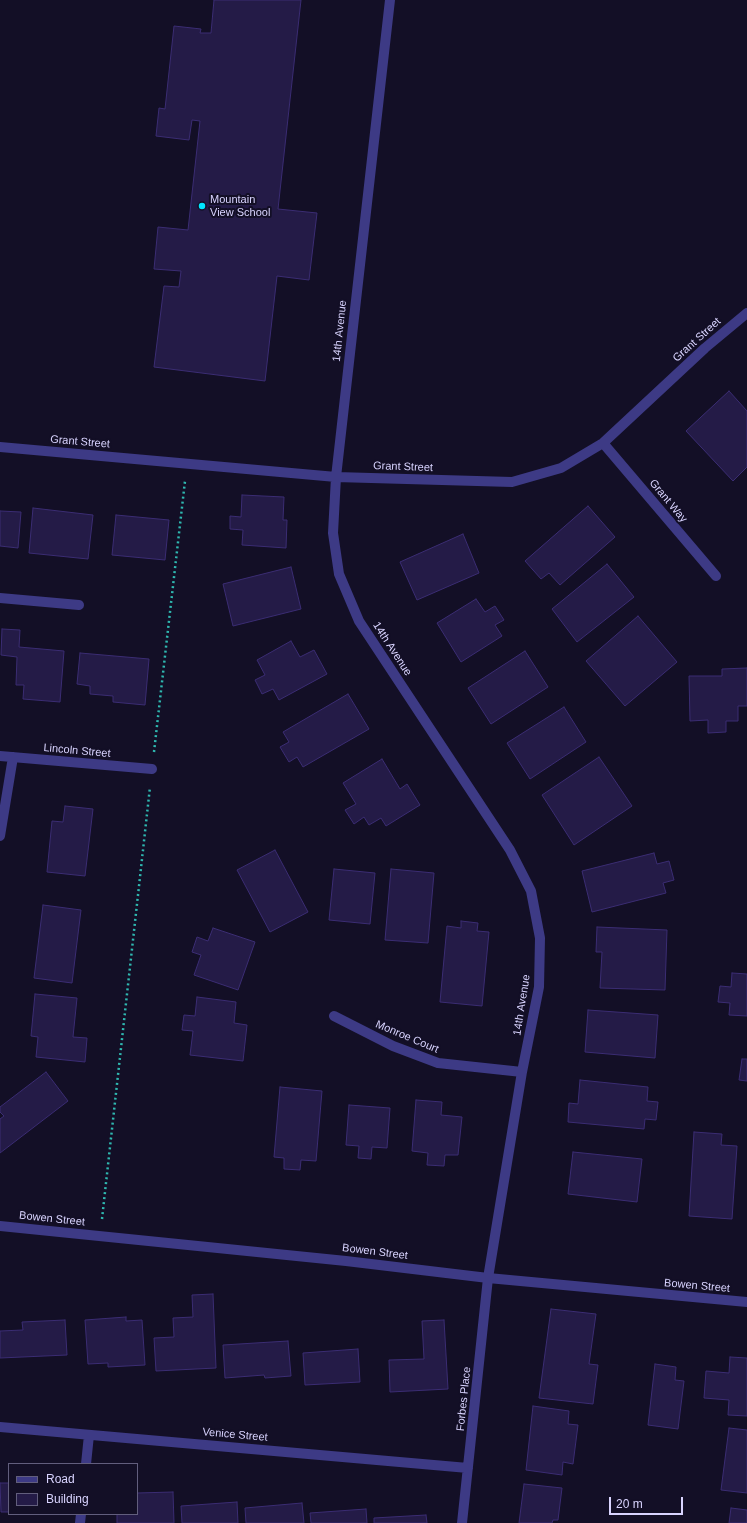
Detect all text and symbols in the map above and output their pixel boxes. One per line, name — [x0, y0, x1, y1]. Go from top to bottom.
place label: Mountain View School — [210, 193, 270, 219]
marker: Mountain View School — [197, 201, 207, 211]
street label: 14th Avenue — [330, 300, 350, 362]
street label: Grant Street — [670, 315, 724, 365]
street label: Grant Street — [50, 433, 110, 451]
street label: Grant Street — [373, 459, 433, 475]
street label: Grant Way — [646, 477, 690, 525]
street label: 14th Avenue — [370, 620, 414, 678]
street label: Lincoln Street — [43, 741, 111, 761]
street label: 14th Avenue — [511, 974, 533, 1036]
street label: Monroe Court — [373, 1018, 441, 1056]
street label: Bowen Street — [18, 1209, 86, 1229]
street label: Bowen Street — [341, 1241, 409, 1263]
street label: Bowen Street — [664, 1277, 730, 1295]
street label: Forbes Place — [454, 1366, 474, 1432]
street label: Venice Street — [202, 1426, 268, 1444]
legend — [8, 1463, 138, 1515]
text: Road — [46, 1472, 75, 1486]
scale bar — [611, 1489, 685, 1515]
text: Building — [46, 1492, 89, 1506]
text: 20 m — [616, 1497, 643, 1511]

